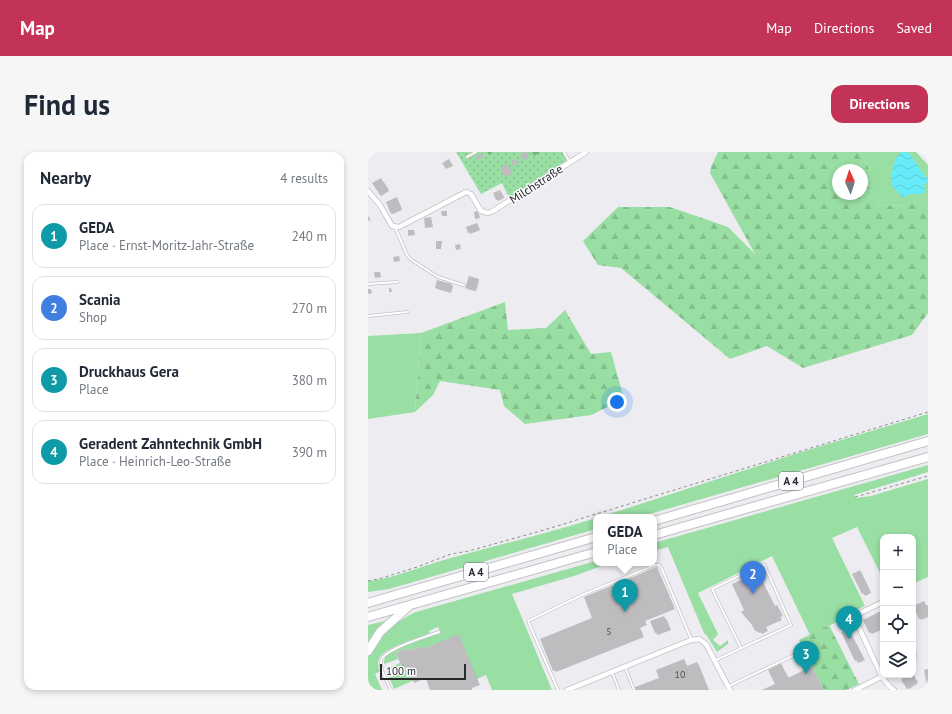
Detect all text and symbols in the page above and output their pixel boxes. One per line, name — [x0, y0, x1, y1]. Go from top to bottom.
text: Map — [20, 16, 55, 40]
text: Map — [766, 19, 792, 37]
text: Directions — [814, 19, 874, 37]
text: Saved — [896, 19, 932, 37]
button: Directions — [831, 85, 928, 123]
text: Find us — [24, 86, 110, 123]
street label: Milchstraße — [507, 161, 565, 207]
north arrow — [832, 164, 868, 200]
text: Nearby — [40, 167, 91, 189]
text: 4 results — [280, 170, 328, 187]
text: GEDA — [79, 218, 114, 237]
text: 1 — [50, 228, 58, 245]
text: 240 m — [292, 228, 327, 245]
text: Place · Ernst-Moritz-Jahr-Straße — [79, 237, 254, 254]
text: Scania — [79, 290, 121, 309]
text: 2 — [50, 300, 58, 317]
text: 270 m — [292, 300, 327, 317]
text: Shop — [79, 309, 107, 326]
text: Druckhaus Gera — [79, 362, 179, 381]
text: 3 — [50, 372, 58, 389]
text: 380 m — [292, 372, 327, 389]
text: Place — [79, 381, 109, 398]
your location — [607, 392, 627, 412]
text: Geradent Zahntechnik GmbH — [79, 434, 262, 453]
text: 4 — [50, 444, 58, 461]
text: 390 m — [292, 444, 327, 461]
text: Place · Heinrich-Leo-Straße — [79, 453, 231, 470]
road number: A 4 — [779, 472, 803, 490]
popup — [593, 514, 657, 566]
text: GEDA — [607, 522, 643, 541]
map controls — [880, 534, 916, 678]
button: + — [880, 534, 916, 570]
text: Place — [607, 541, 637, 558]
pin: 2 — [740, 561, 766, 594]
road number: A 4 — [464, 563, 488, 581]
button: − — [880, 570, 916, 606]
pin: 1 — [612, 579, 638, 612]
pin: 4 — [836, 606, 862, 639]
button: locate — [880, 606, 916, 642]
house number: 5 — [606, 625, 612, 638]
pin: 3 — [793, 641, 819, 674]
button: layers — [880, 642, 916, 678]
scale bar — [380, 662, 466, 681]
text: 100 m — [386, 664, 416, 678]
house number: 10 — [675, 668, 686, 681]

